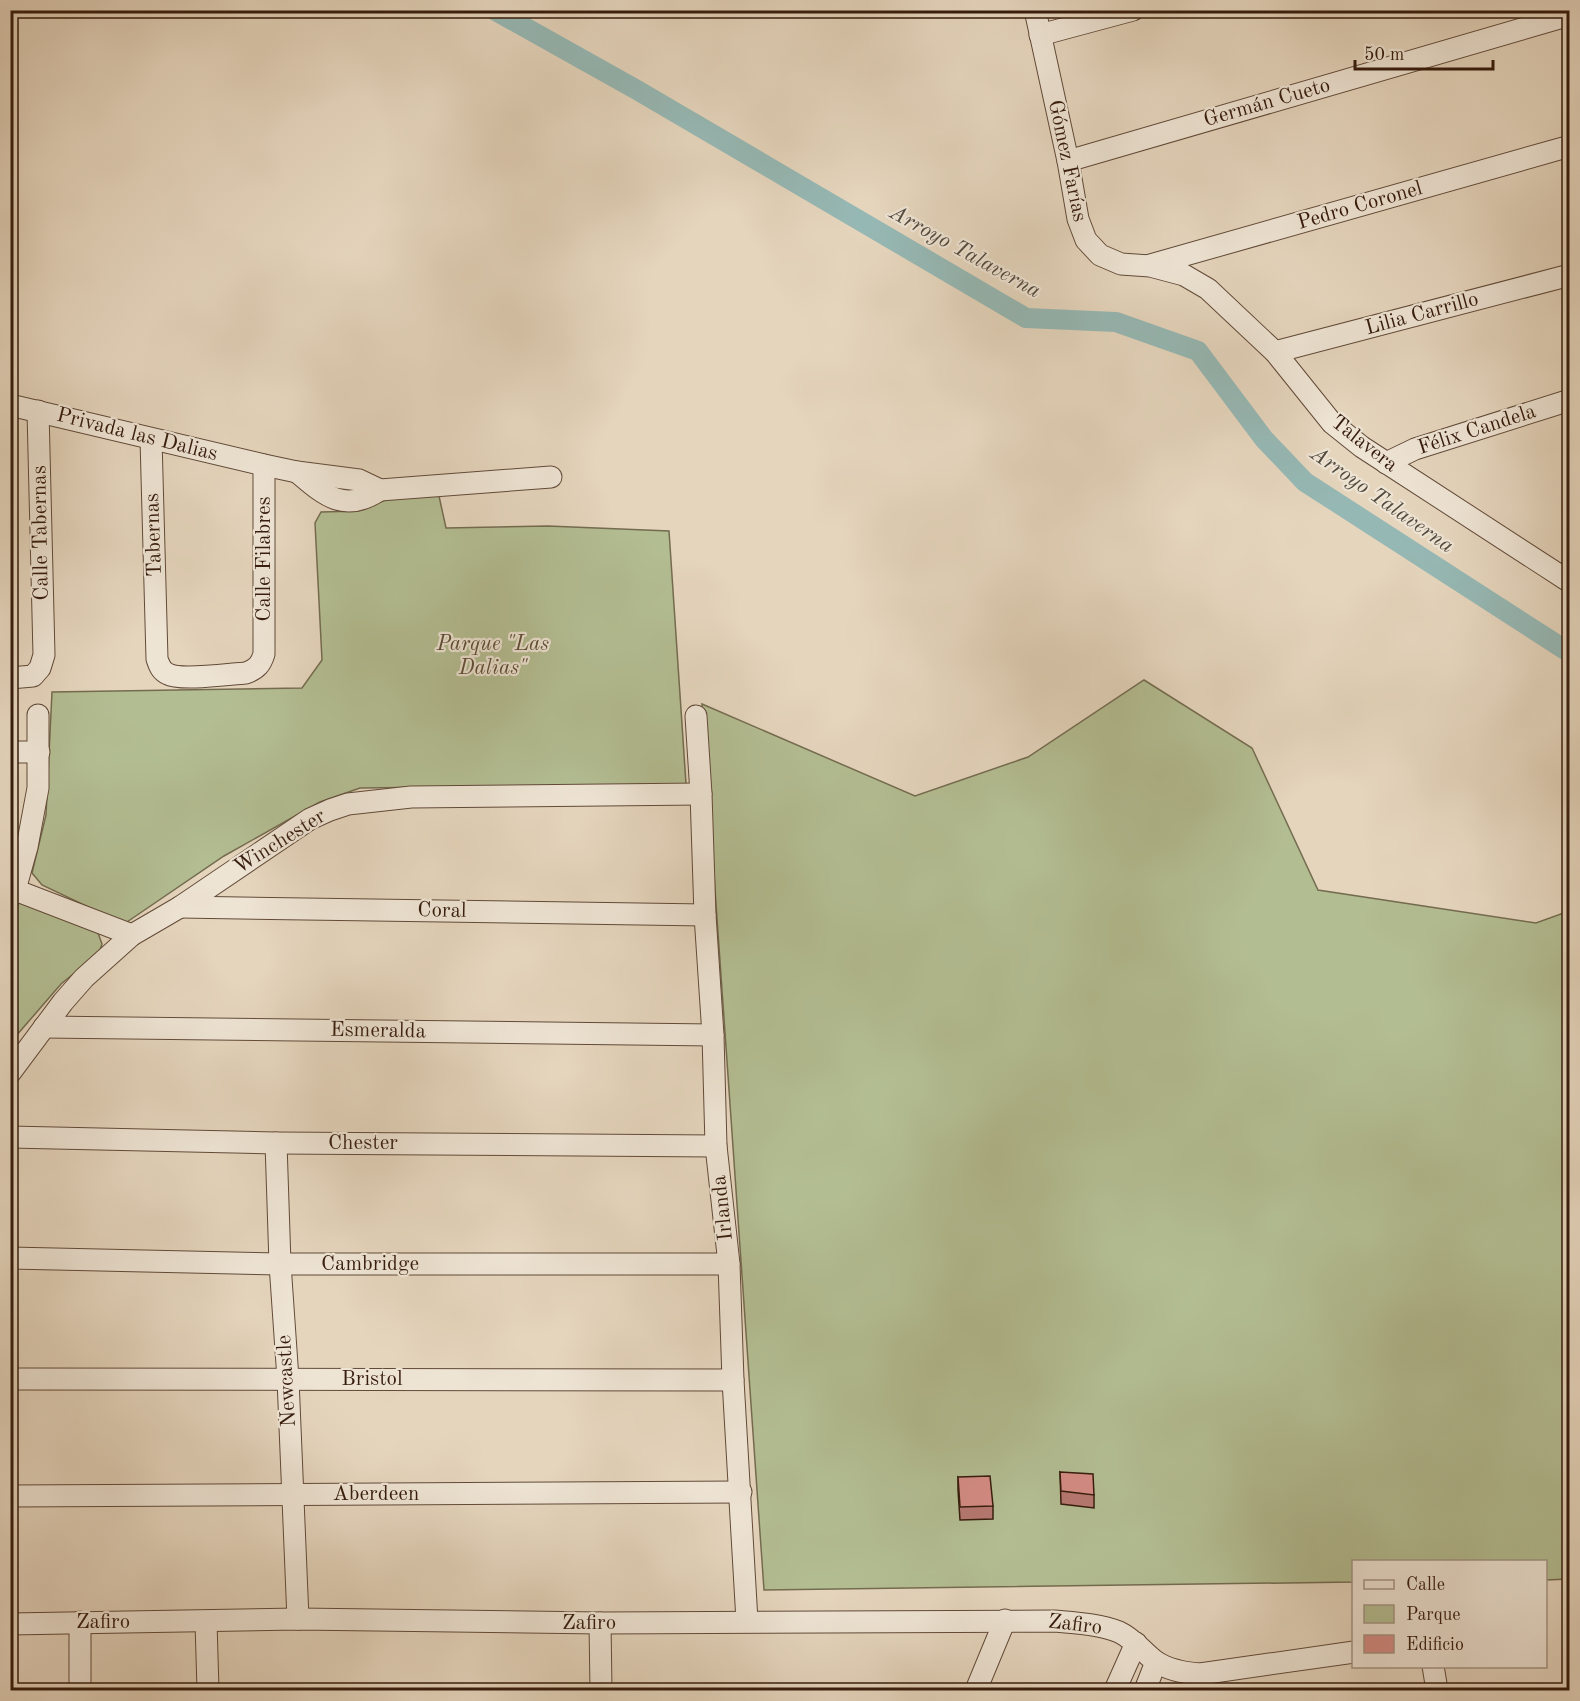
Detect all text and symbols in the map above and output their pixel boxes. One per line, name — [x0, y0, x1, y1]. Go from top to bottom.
scale bar — [1355, 33, 1493, 71]
text: 50 m — [1364, 46, 1404, 64]
street label: Germán Cueto — [1201, 75, 1333, 131]
street label: Gómez Farías — [1044, 98, 1090, 224]
street label: Pedro Coronel — [1295, 178, 1425, 234]
water label: Arroyo Talaverna — [885, 201, 1044, 303]
street label: Lilia Carrillo — [1363, 289, 1481, 339]
street label: Félix Candela — [1415, 401, 1539, 459]
street label: Privada las Dalias — [54, 405, 220, 465]
street label: Talavera — [1327, 412, 1401, 476]
water label: Arroyo Talaverna — [1306, 442, 1458, 558]
street label: Calle Tabernas — [29, 465, 53, 601]
street label: Tabernas — [142, 493, 166, 577]
street label: Calle Filabres — [254, 496, 275, 622]
park label: Parque "Las Dalias" — [436, 634, 549, 679]
street label: Winchester — [231, 805, 330, 878]
street label: Coral — [417, 900, 467, 922]
street label: Esmeralda — [330, 1020, 426, 1042]
street label: Chester — [328, 1133, 398, 1154]
street label: Irlanda — [709, 1174, 737, 1242]
street label: Cambridge — [321, 1254, 419, 1275]
street label: Newcastle — [274, 1334, 300, 1428]
street label: Bristol — [341, 1369, 403, 1390]
street label: Aberdeen — [333, 1484, 419, 1505]
legend — [1352, 1560, 1547, 1668]
text: Calle — [1406, 1576, 1445, 1594]
text: Parque — [1406, 1606, 1461, 1624]
street label: Zafiro — [1047, 1611, 1103, 1639]
street label: Zafiro — [76, 1612, 130, 1633]
street label: Zafiro — [562, 1613, 616, 1634]
text: Edificio — [1406, 1636, 1464, 1654]

